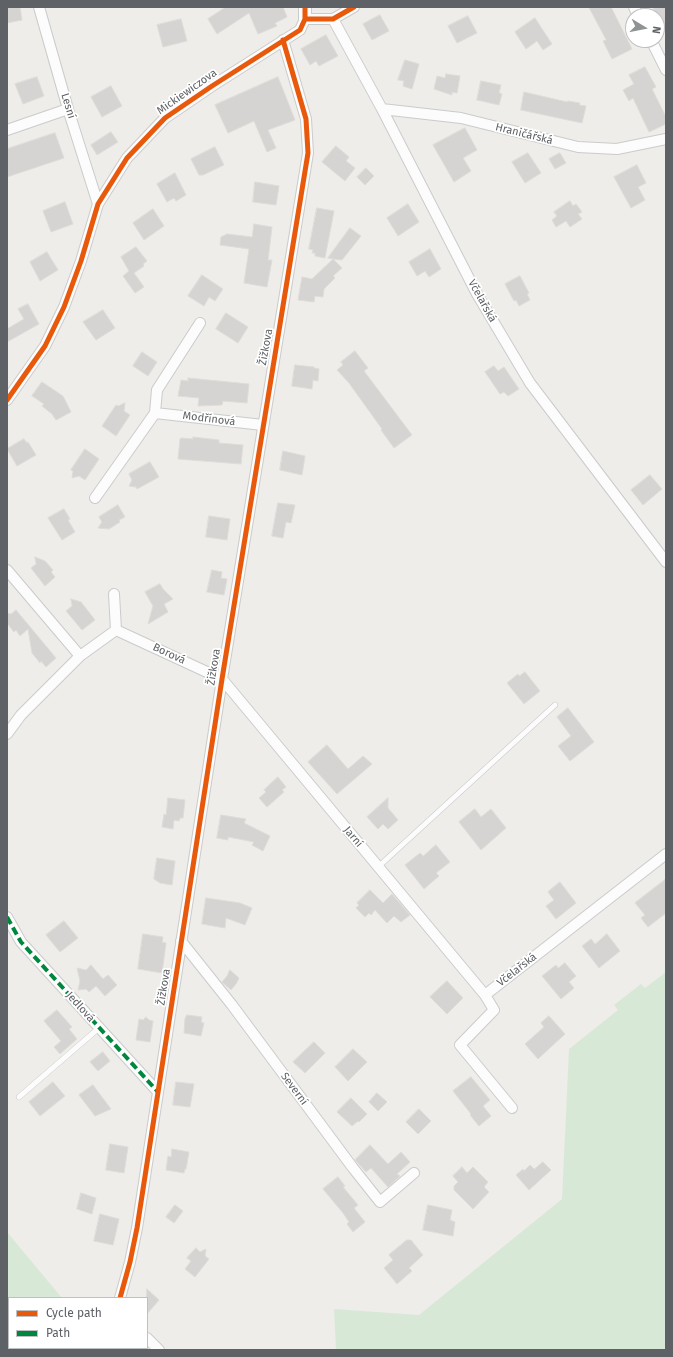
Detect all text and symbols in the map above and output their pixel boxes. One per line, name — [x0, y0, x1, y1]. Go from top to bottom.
north arrow — [625, 8, 665, 48]
text: N — [649, 25, 663, 35]
street label: Mickiewiczova — [154, 66, 220, 118]
street label: Lesní — [58, 92, 78, 120]
street label: Hraničářská — [494, 120, 554, 148]
street label: Včelařská — [465, 277, 499, 325]
street label: Žižkova — [256, 328, 276, 366]
street label: Modřínová — [182, 409, 236, 429]
street label: Borová — [151, 641, 187, 667]
street label: Žižkova — [205, 648, 223, 686]
street label: Jarní — [341, 824, 365, 850]
street label: Včelařská — [495, 950, 539, 990]
street label: Žižkova — [155, 968, 173, 1006]
street label: Jedlová — [63, 989, 97, 1025]
street label: Severní — [278, 1070, 310, 1108]
legend — [8, 1297, 148, 1349]
text: Cycle path — [46, 1306, 102, 1320]
text: Path — [46, 1326, 70, 1340]

